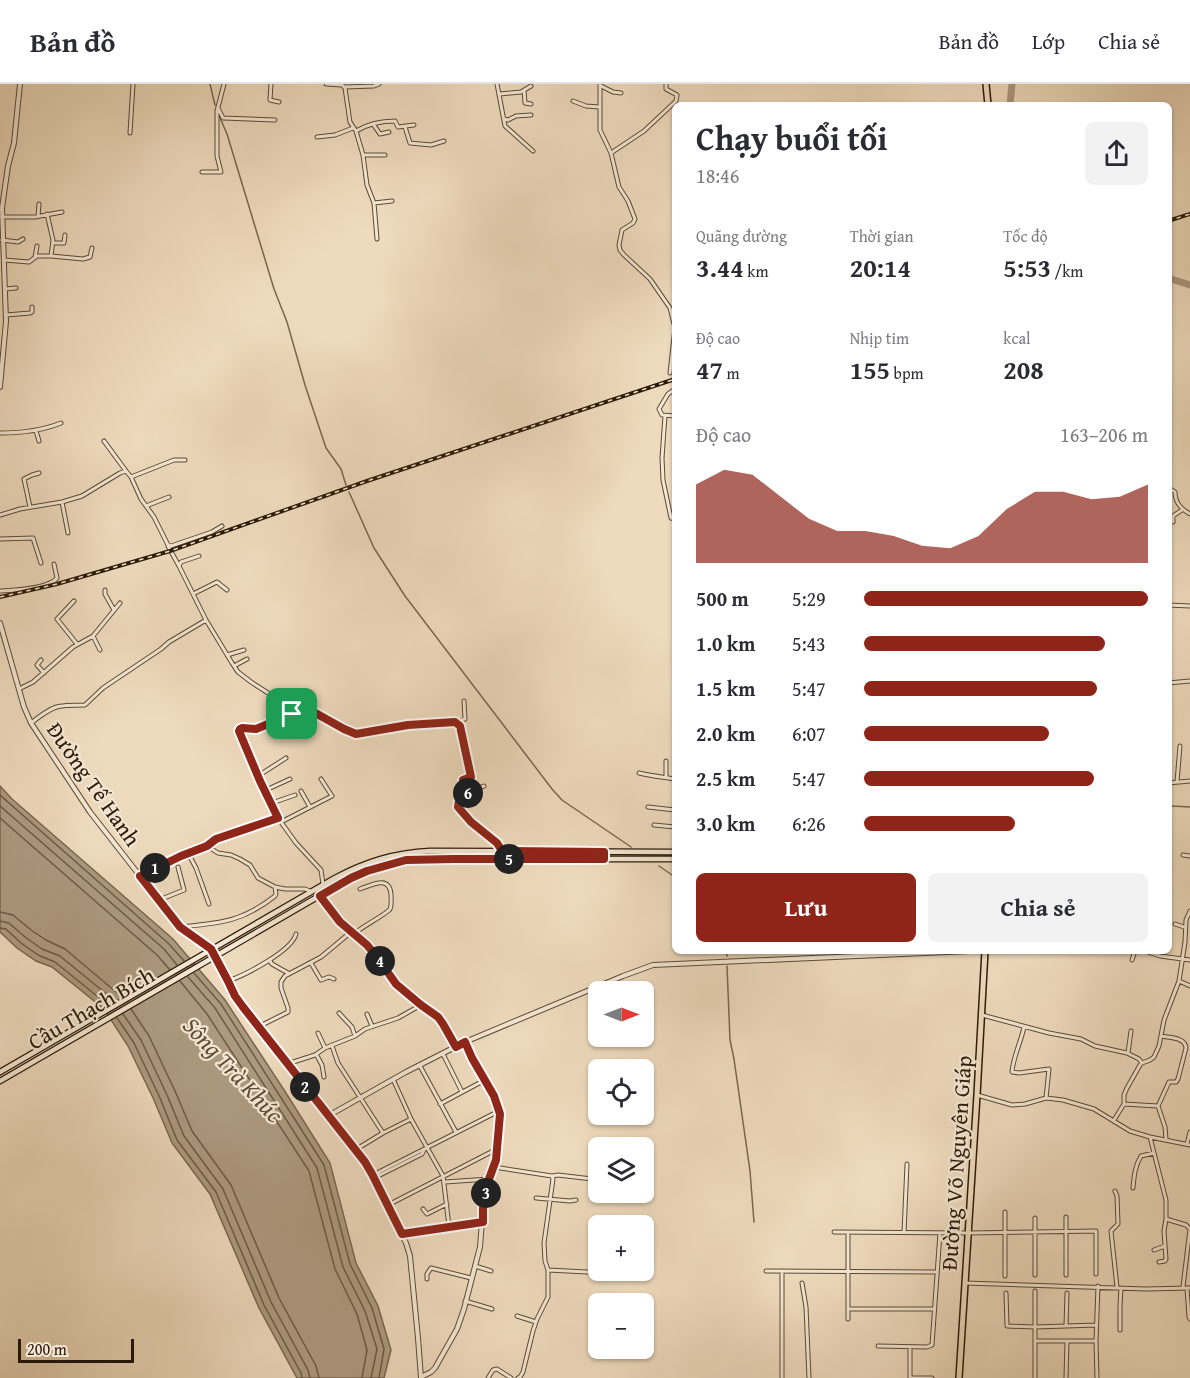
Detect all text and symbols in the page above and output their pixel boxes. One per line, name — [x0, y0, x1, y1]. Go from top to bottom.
text: Bản đồ — [30, 21, 115, 62]
text: Bản đồ — [939, 26, 999, 57]
text: Lớp — [1032, 26, 1065, 57]
text: Chia sẻ — [1098, 26, 1160, 57]
text: Chạy buổi tối — [696, 114, 888, 162]
button: share — [1085, 122, 1148, 185]
text: 18:46 — [696, 161, 739, 190]
text: Quãng đường — [696, 224, 787, 248]
text: Thời gian — [850, 224, 914, 248]
text: Tốc độ — [1003, 224, 1048, 248]
text: 3.44 — [696, 248, 744, 287]
text: 20:14 — [850, 248, 911, 287]
text: 5:53 — [1003, 248, 1051, 287]
text: km — [744, 259, 768, 283]
text: /km — [1051, 259, 1083, 283]
text: Độ cao — [696, 326, 740, 350]
text: Nhịp tim — [850, 326, 909, 350]
text: kcal — [1003, 326, 1031, 350]
text: 47 — [696, 350, 723, 389]
text: 155 — [850, 350, 890, 389]
text: 208 — [1003, 350, 1044, 389]
text: m — [723, 361, 740, 385]
text: bpm — [890, 361, 924, 385]
text: Độ cao — [696, 420, 751, 449]
text: 163–206 m — [1060, 420, 1148, 449]
text: 500 m — [696, 584, 749, 613]
text: 5:29 — [792, 584, 826, 613]
text: 1.0 km — [696, 629, 755, 658]
text: 5:43 — [792, 629, 826, 658]
text: 1.5 km — [696, 674, 755, 703]
text: 5:47 — [792, 674, 826, 703]
pin — [266, 688, 317, 739]
icon: arrive — [275, 697, 308, 730]
street label: Đường Tế Hanh — [39, 715, 149, 853]
text: 2.0 km — [696, 719, 755, 748]
text: 6:07 — [792, 719, 826, 748]
text: 2.5 km — [696, 764, 755, 793]
text: 5:47 — [792, 764, 826, 793]
pin: 6 — [453, 778, 483, 808]
text: 6 — [464, 781, 472, 805]
text: 3.0 km — [696, 809, 755, 838]
text: 6:26 — [792, 809, 826, 838]
pin: 5 — [494, 844, 524, 874]
text: 5 — [505, 847, 513, 871]
pin: 1 — [140, 853, 170, 883]
text: 1 — [151, 856, 159, 880]
button: Lưu — [696, 873, 916, 942]
button: Chia sẻ — [928, 873, 1148, 942]
pin: 4 — [365, 946, 395, 976]
text: 4 — [376, 949, 384, 973]
street label: Cầu Thạch Bích — [22, 959, 161, 1057]
north arrow — [588, 981, 654, 1047]
map controls — [588, 981, 654, 1359]
water label: Sông Trà Khúc — [175, 1009, 292, 1131]
street label: Đường Võ Nguyên Giáp — [933, 1054, 979, 1271]
button: locate — [588, 1059, 654, 1125]
pin: 2 — [290, 1072, 320, 1102]
text: 2 — [301, 1075, 309, 1099]
button: layers — [588, 1137, 654, 1203]
pin: 3 — [471, 1178, 501, 1208]
text: 3 — [482, 1181, 490, 1205]
button: + — [588, 1215, 654, 1281]
button: − — [588, 1293, 654, 1359]
scale bar — [18, 1336, 134, 1364]
text: 200 m — [27, 1337, 67, 1361]

